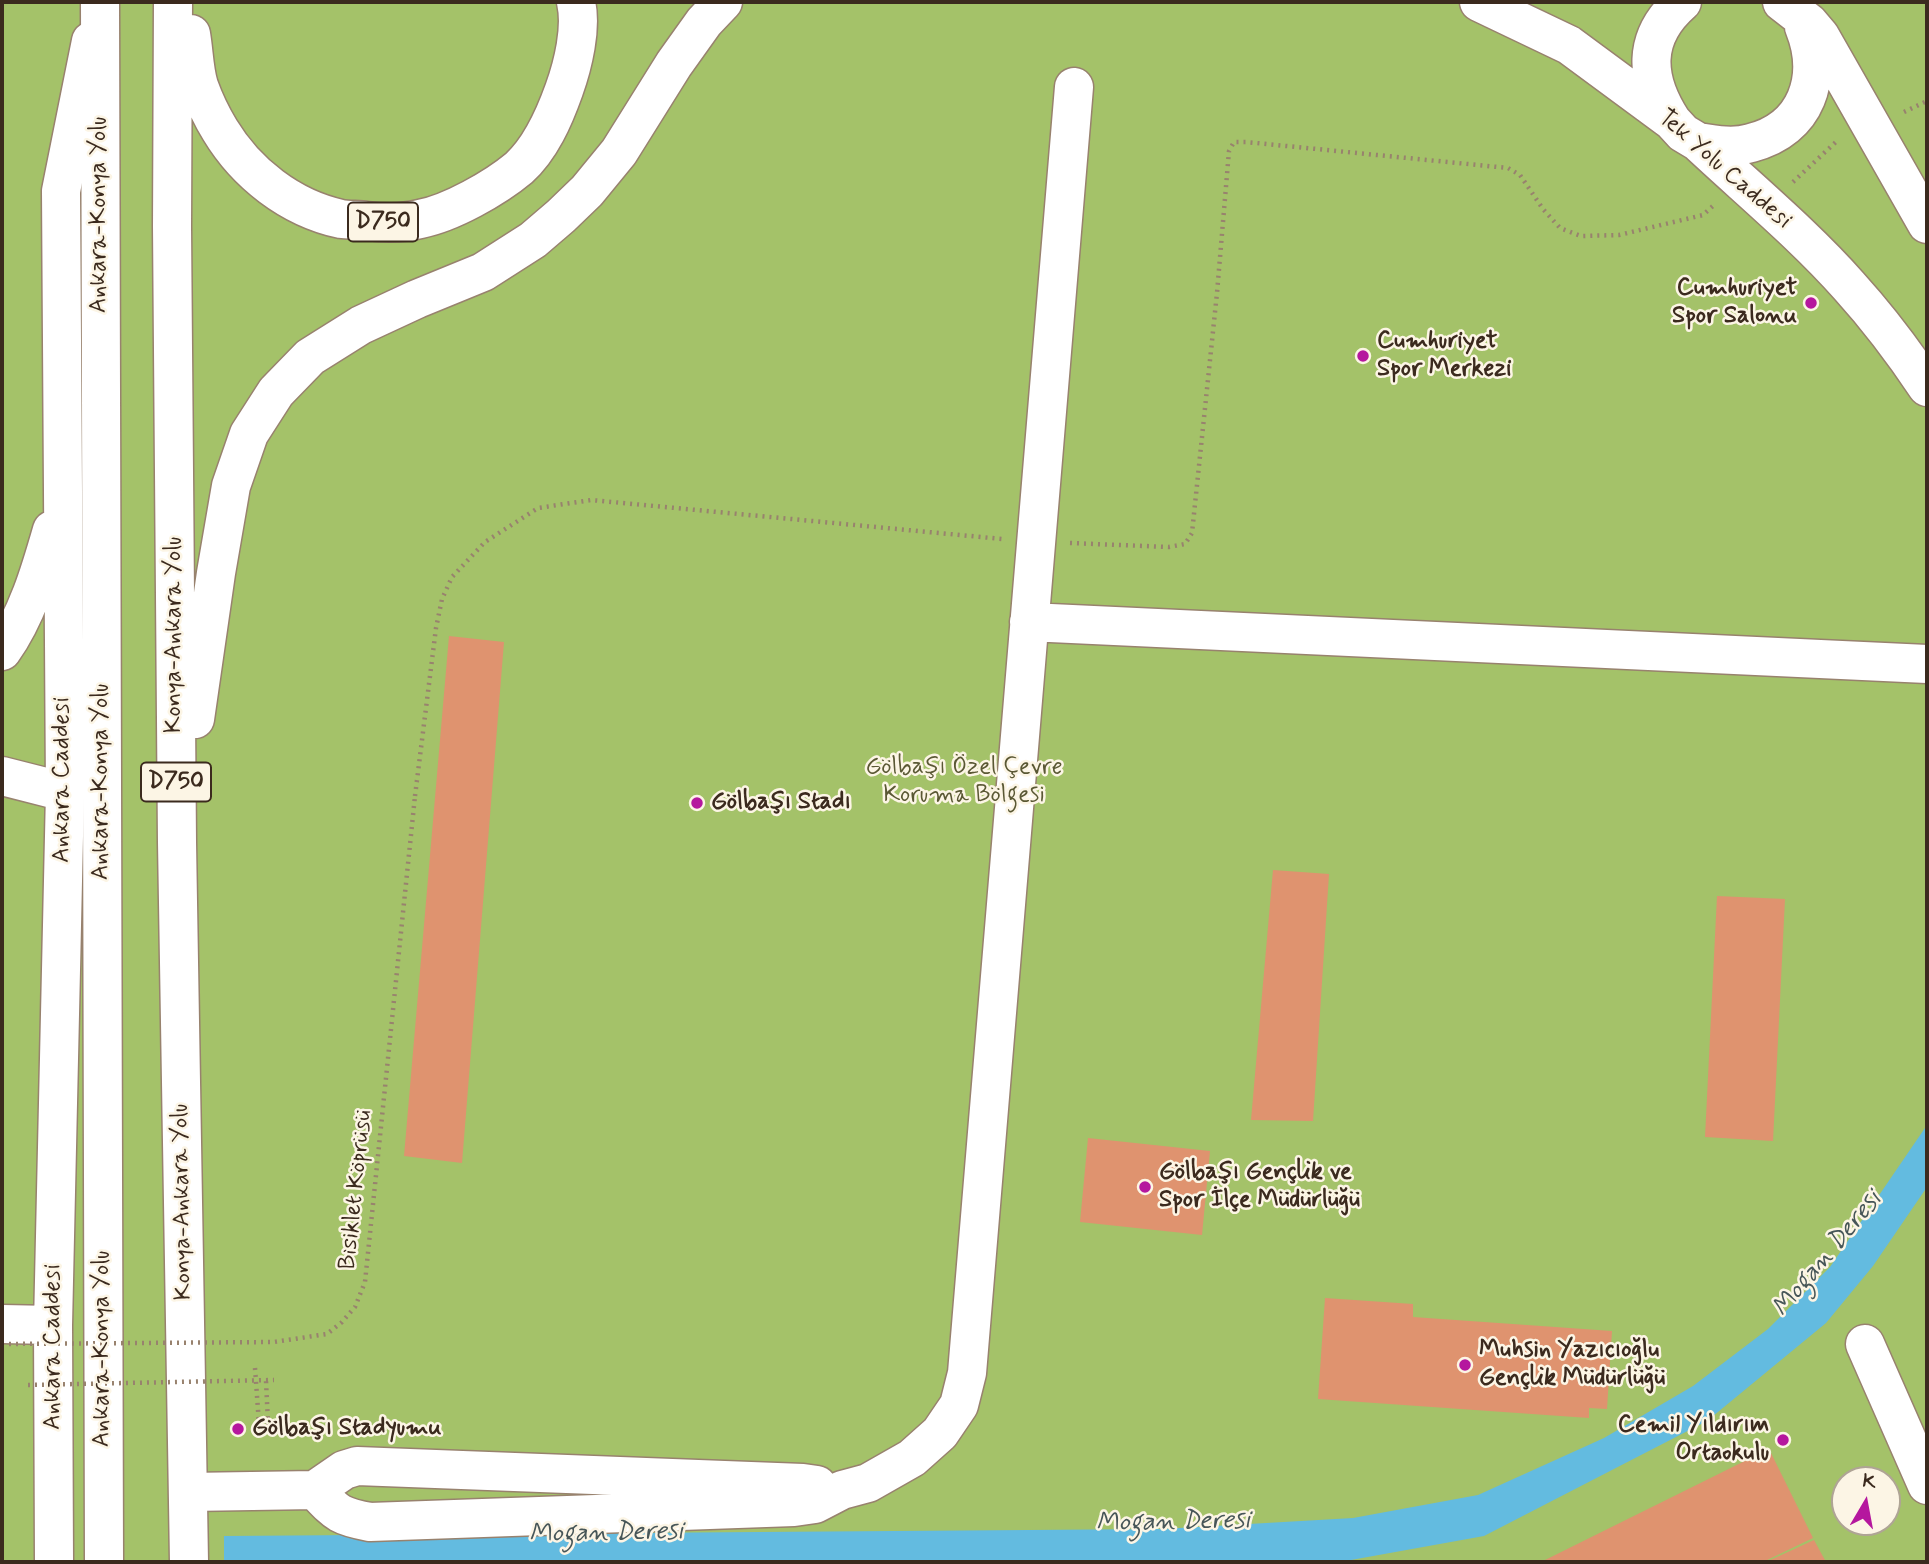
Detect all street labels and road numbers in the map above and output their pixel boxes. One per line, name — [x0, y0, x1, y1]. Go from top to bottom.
street label: Tek Yolu Caddesi — [1651, 104, 1797, 236]
street label: Ankara-Konya Yolu — [86, 117, 114, 313]
road number: D750 — [348, 202, 418, 242]
street label: Konya-Ankara Yolu — [161, 537, 189, 733]
street label: Ankara-Konya Yolu — [88, 684, 116, 880]
street label: Ankara Caddesi — [49, 697, 77, 863]
road number: D750 — [141, 762, 211, 802]
street label: Konya-Ankara Yolu — [167, 1103, 199, 1301]
street label: Bisiklet Köprüsü — [334, 1109, 380, 1271]
street label: Ankara-Konya Yolu — [89, 1251, 117, 1447]
street label: Ankara Caddesi — [40, 1264, 68, 1430]

